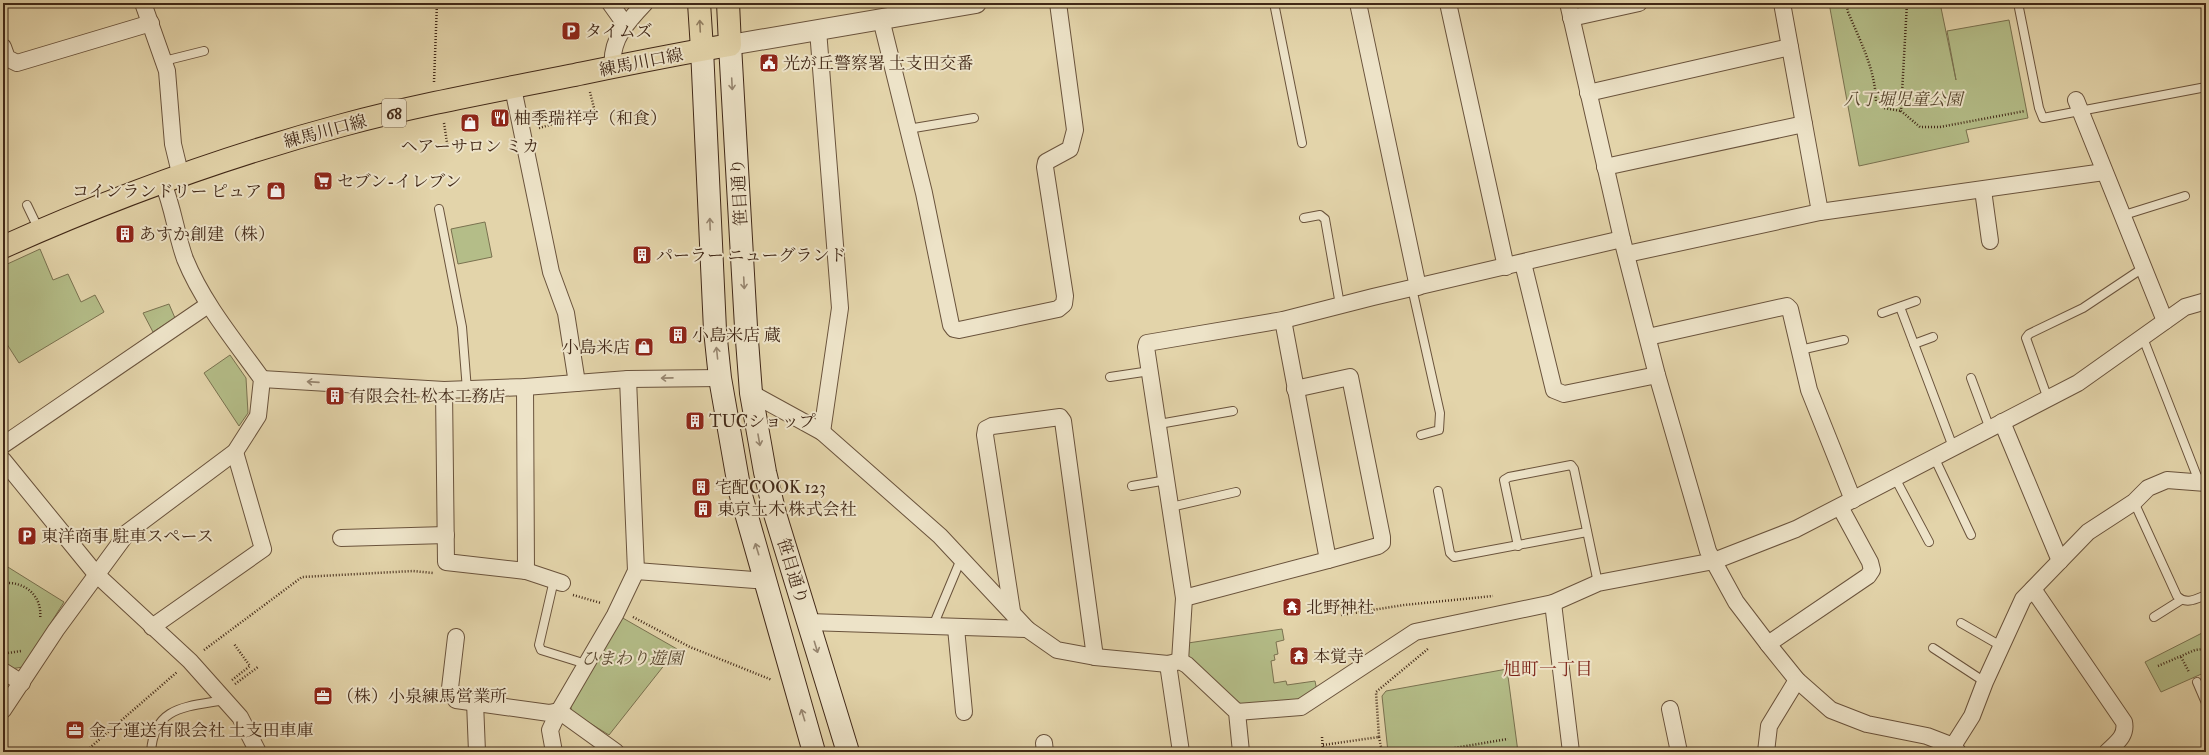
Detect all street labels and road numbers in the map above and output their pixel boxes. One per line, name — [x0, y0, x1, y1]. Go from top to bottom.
street label: 練馬川口線 — [597, 44, 685, 81]
road number: 68 — [382, 99, 406, 127]
street label: 練馬川口線 — [281, 110, 369, 153]
street label: 笹目通り — [727, 157, 752, 226]
street label: 笹目通り — [773, 536, 813, 607]

